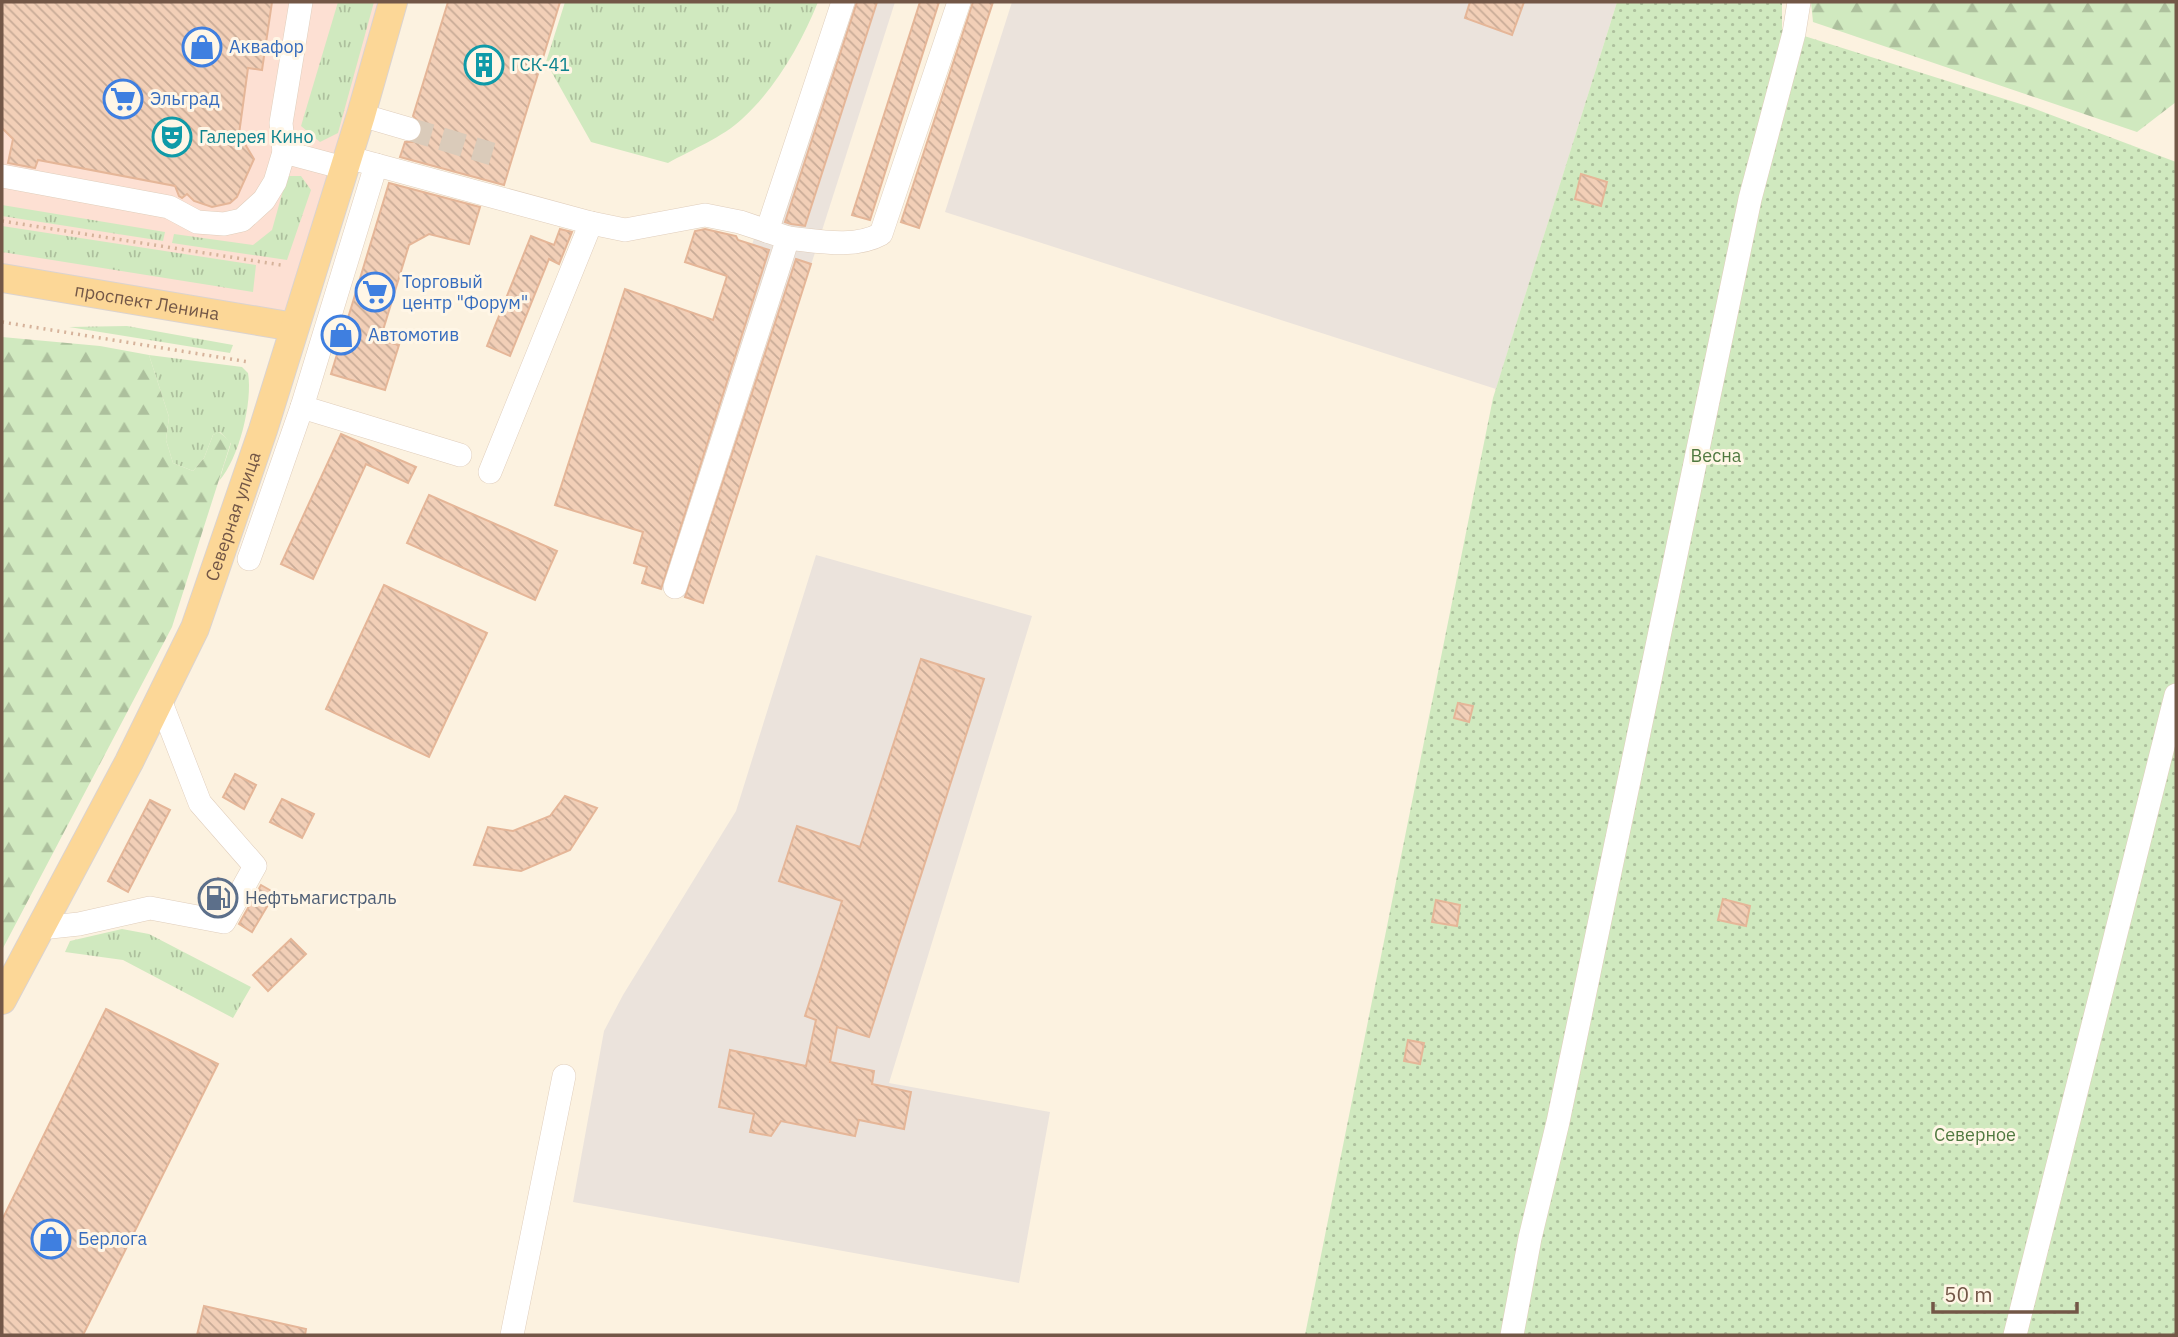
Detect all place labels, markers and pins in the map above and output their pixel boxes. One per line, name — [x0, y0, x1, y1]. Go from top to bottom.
shop icon: Аквафор — [181, 26, 223, 68]
place label: Аквафор — [229, 35, 304, 58]
building icon: ГСК-41 — [463, 44, 505, 86]
place label: ГСК-41 — [511, 53, 570, 76]
supermarket icon: Эльград — [102, 78, 144, 120]
place label: Эльград — [150, 87, 220, 110]
theatre icon: Галерея Кино — [151, 116, 193, 158]
place label: Галерея Кино — [199, 125, 313, 148]
place label: Торговый центр "Форум" — [402, 270, 528, 314]
supermarket icon: Торговый центр "Форум" — [354, 271, 396, 313]
shop icon: Автомотив — [320, 314, 362, 356]
place label: Автомотив — [368, 323, 459, 346]
fuel station icon: Нефтьмагистраль — [197, 877, 239, 919]
place label: Нефтьмагистраль — [245, 886, 397, 909]
shop icon: Берлога — [30, 1218, 72, 1260]
place label: Берлога — [78, 1227, 148, 1250]

